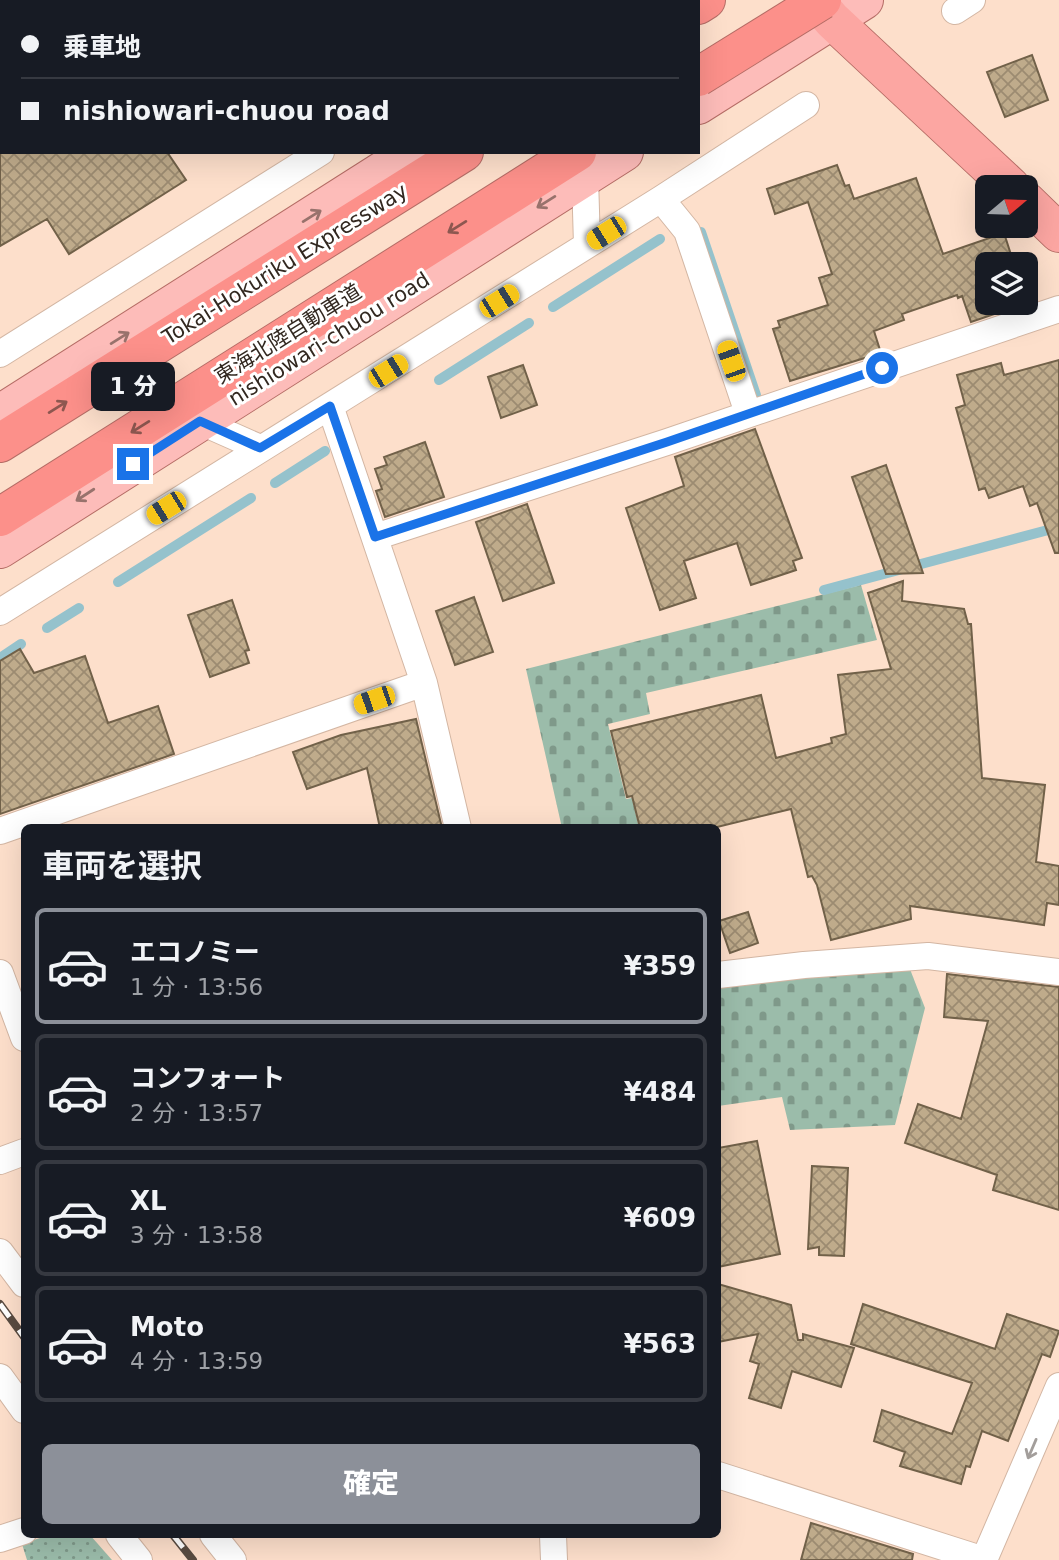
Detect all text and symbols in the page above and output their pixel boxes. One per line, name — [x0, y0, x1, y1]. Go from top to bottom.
text: 乗車地 — [63, 32, 141, 62]
text: nishiowari-chuou road — [63, 96, 390, 126]
north arrow — [975, 175, 1038, 238]
map controls — [975, 175, 1038, 315]
street label: Tokai-Hokuriku Expressway — [157, 179, 412, 350]
one-way arrow — [536, 195, 556, 209]
one-way arrow — [301, 209, 321, 223]
car — [583, 213, 630, 253]
one-way arrow — [447, 220, 467, 234]
button: layers — [975, 252, 1038, 315]
street label: nishiowari-chuou road — [224, 267, 434, 411]
street label: 東海北陸自動車道 — [210, 279, 366, 389]
car — [476, 281, 523, 321]
one-way arrow — [109, 331, 129, 345]
car — [715, 338, 748, 384]
car — [365, 351, 412, 391]
route start — [866, 352, 898, 384]
callout: 1 分 — [91, 363, 175, 412]
text: 1 分 — [109, 373, 157, 399]
one-way arrow — [47, 399, 67, 413]
one-way arrow — [131, 421, 151, 435]
route end — [117, 448, 149, 480]
one-way arrow — [75, 488, 95, 502]
car — [143, 488, 190, 528]
car — [351, 683, 398, 717]
text: 車両を選択 — [42, 847, 202, 885]
icon: car — [46, 935, 109, 998]
text: エコノミー — [130, 937, 260, 967]
text: ¥359 — [624, 951, 696, 981]
text: 1 分 · 13:56 — [130, 974, 263, 1000]
icon: car — [46, 1061, 109, 1124]
text: コンフォート — [130, 1063, 285, 1093]
text: ¥484 — [624, 1077, 696, 1107]
text: 2 分 · 13:57 — [130, 1100, 263, 1126]
text: XL — [130, 1186, 167, 1216]
icon: car — [46, 1187, 109, 1250]
text: ¥609 — [624, 1203, 696, 1233]
text: 3 分 · 13:58 — [130, 1222, 263, 1248]
text: Moto — [130, 1312, 204, 1342]
icon: car — [46, 1313, 109, 1376]
text: ¥563 — [624, 1329, 696, 1359]
text: 4 分 · 13:59 — [130, 1348, 263, 1374]
one-way arrow — [1025, 1437, 1038, 1459]
button: 確定 — [42, 1444, 700, 1524]

